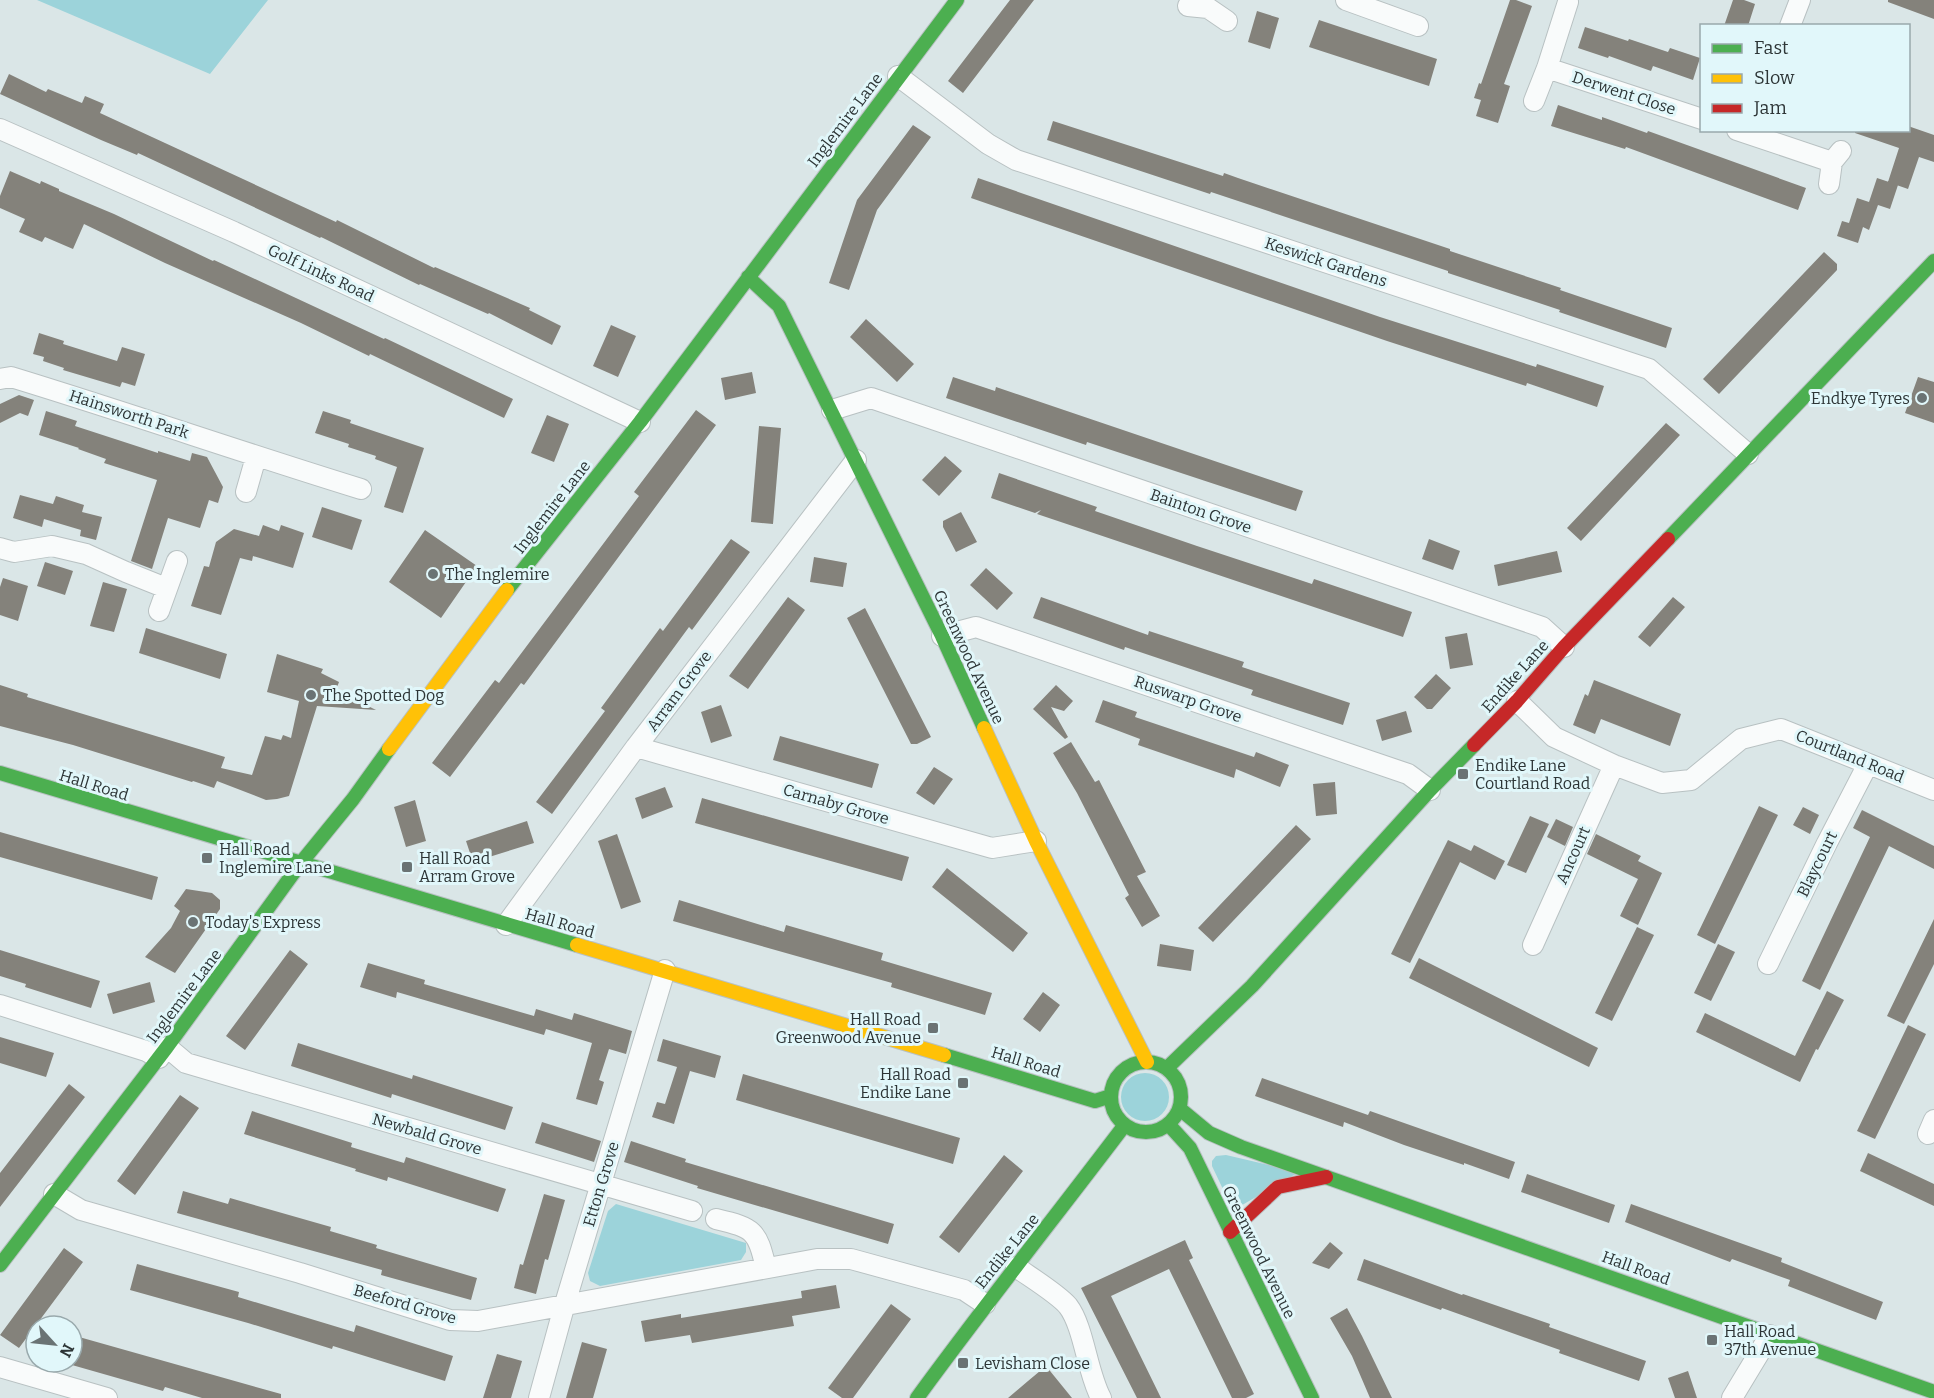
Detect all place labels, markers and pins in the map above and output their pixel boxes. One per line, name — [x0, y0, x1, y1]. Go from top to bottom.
place label: Endkye Tyres — [1811, 389, 1910, 408]
marker: Endkye Tyres — [1915, 391, 1929, 405]
place label: The Inglemire — [445, 565, 549, 584]
marker: The Inglemire — [426, 567, 440, 581]
place label: The Spotted Dog — [323, 686, 444, 705]
marker: The Spotted Dog — [304, 688, 318, 702]
place label: Endike Lane Courtland Road — [1475, 756, 1591, 793]
marker: Endike Lane Courtland Road — [1456, 767, 1470, 781]
place label: Hall Road Inglemire Lane — [219, 840, 332, 877]
place label: Hall Road Arram Grove — [419, 849, 515, 886]
marker: Hall Road Inglemire Lane — [200, 851, 214, 865]
marker: Hall Road Arram Grove — [400, 860, 414, 874]
place label: Today's Express — [205, 913, 321, 932]
marker: Today's Express — [186, 915, 200, 929]
place label: Hall Road Greenwood Avenue — [775, 1010, 922, 1047]
marker: Hall Road Greenwood Avenue — [926, 1021, 940, 1035]
place label: Hall Road Endike Lane — [860, 1065, 952, 1102]
marker: Hall Road Endike Lane — [956, 1076, 970, 1090]
place label: Hall Road 37th Avenue — [1724, 1322, 1816, 1359]
marker: Hall Road 37th Avenue — [1705, 1333, 1719, 1347]
place label: Levisham Close — [975, 1354, 1090, 1373]
marker: Levisham Close — [956, 1356, 970, 1370]

